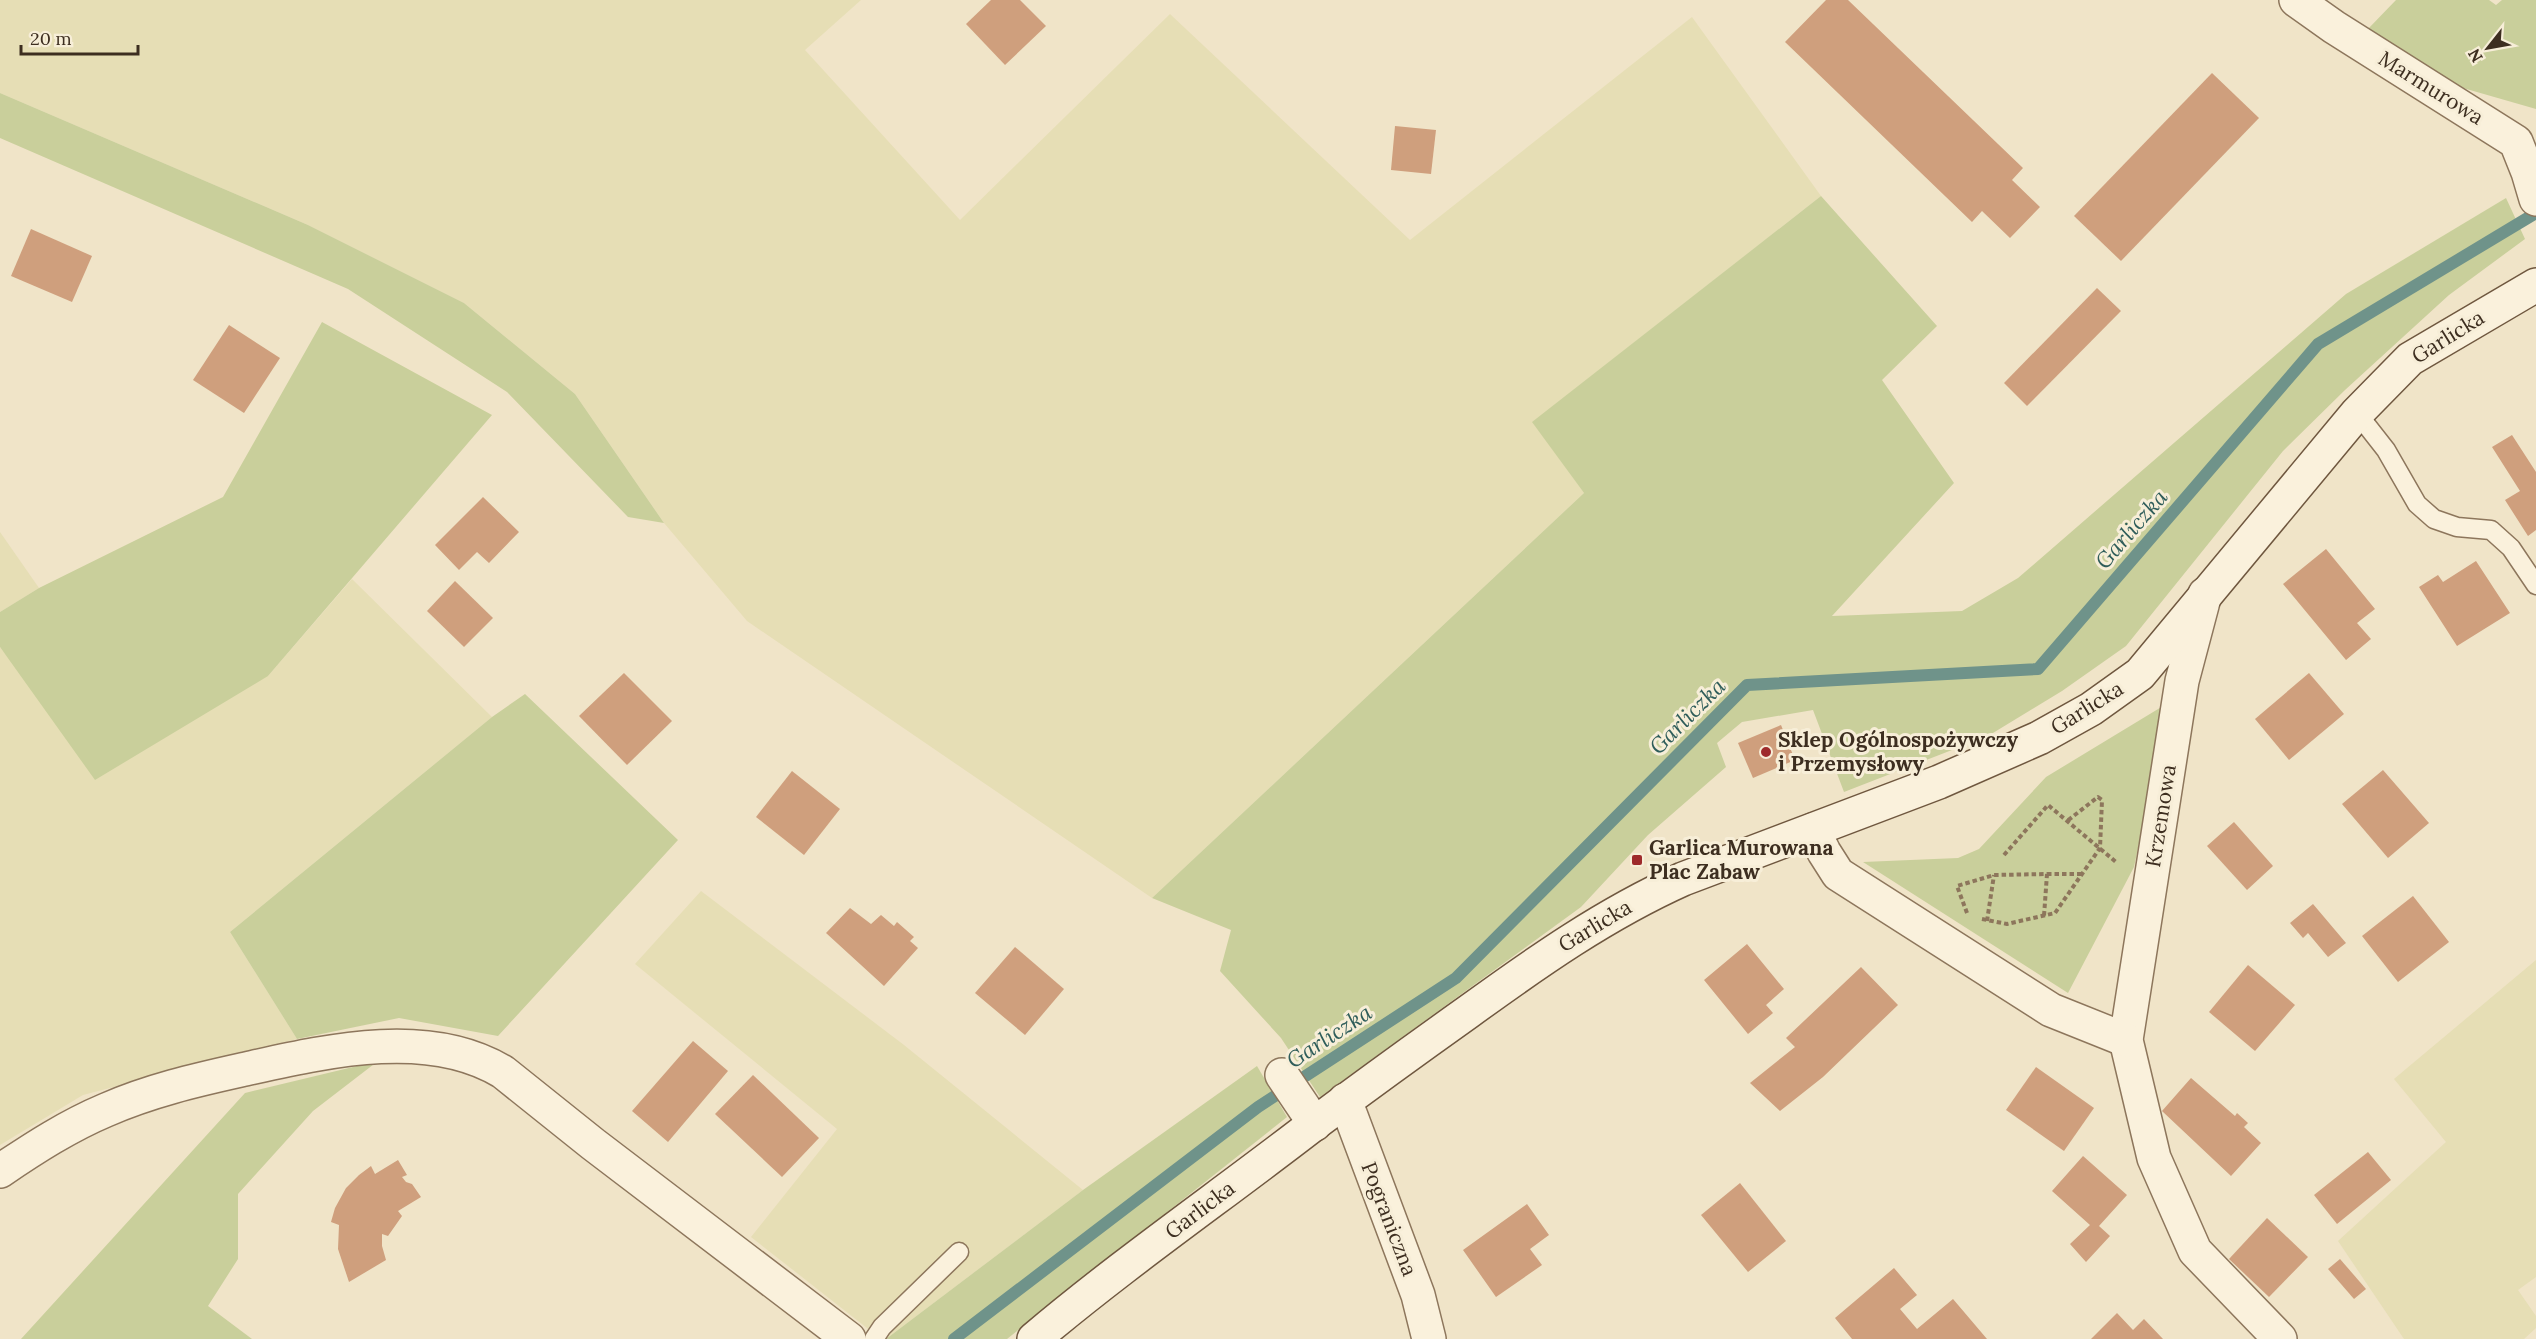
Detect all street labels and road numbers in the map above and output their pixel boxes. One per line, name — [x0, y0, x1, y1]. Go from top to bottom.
street label: Marmurowa — [2374, 45, 2489, 131]
street label: Garlicka — [2406, 304, 2489, 369]
street label: Garlicka — [2045, 675, 2128, 740]
street label: Krzemowa — [2139, 762, 2182, 869]
street label: Garlicka — [1553, 893, 1636, 958]
street label: Pograniczna — [1355, 1158, 1424, 1280]
street label: Garlicka — [1159, 1174, 1240, 1245]

